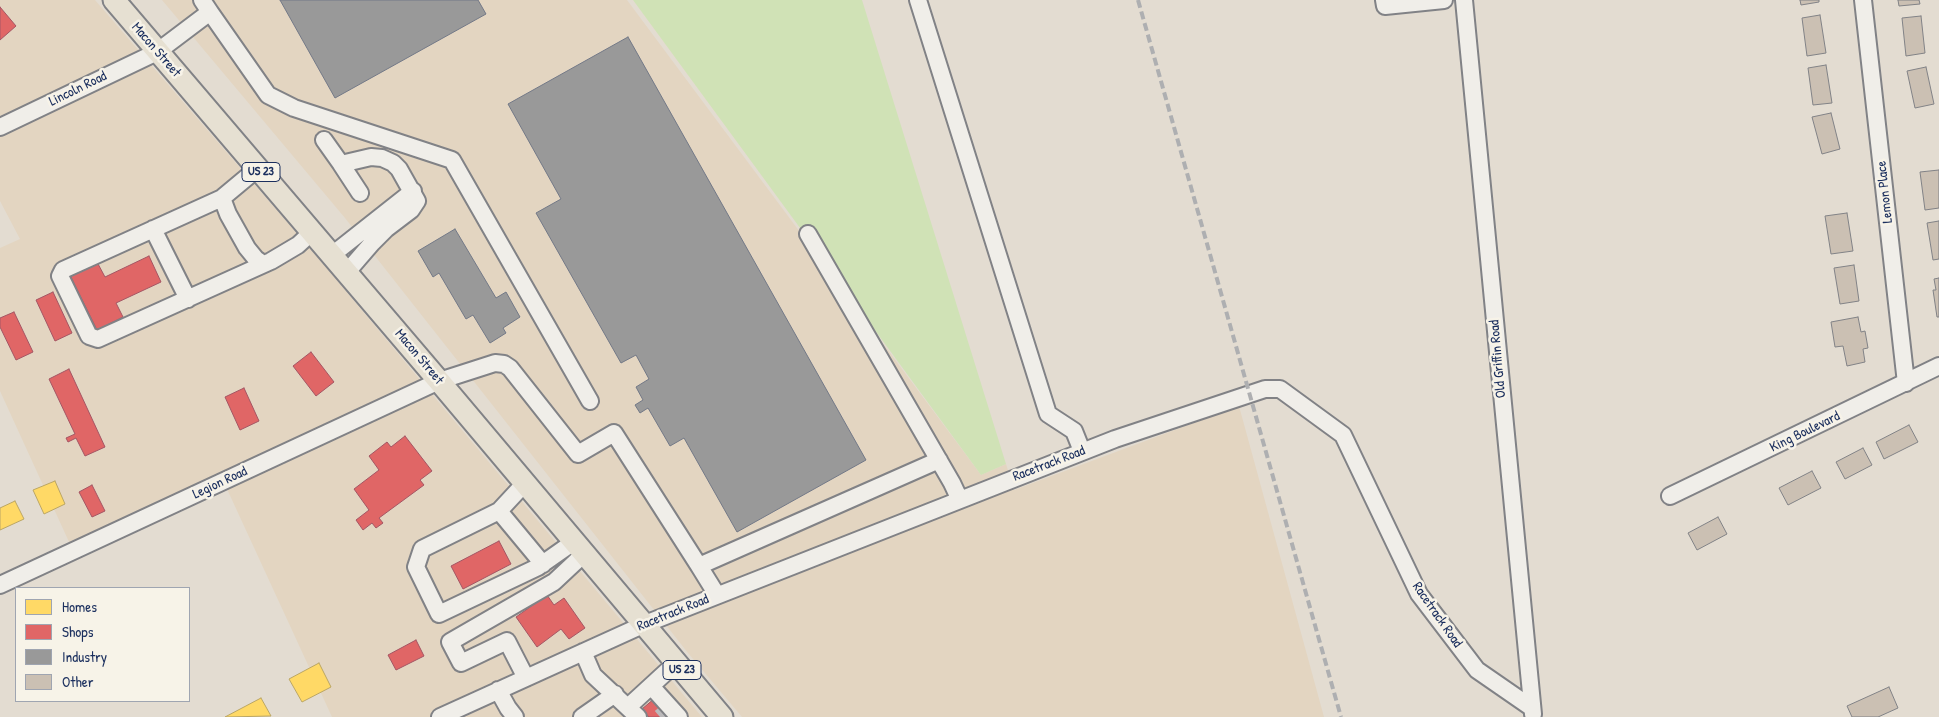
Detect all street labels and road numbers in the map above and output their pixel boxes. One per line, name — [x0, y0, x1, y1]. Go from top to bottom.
street label: Macon Street — [128, 19, 184, 81]
street label: Lincoln Road — [46, 68, 110, 110]
street label: Lemon Place — [1873, 160, 1897, 224]
road number: US 23 — [242, 162, 280, 182]
street label: Old Griffin Road — [1486, 319, 1510, 399]
street label: Macon Street — [391, 326, 447, 388]
street label: King Boulevard — [1767, 408, 1843, 456]
street label: Racetrack Road — [1011, 443, 1087, 485]
street label: Legion Road — [190, 463, 250, 503]
street label: Racetrack Road — [1408, 579, 1466, 651]
street label: Racetrack Road — [635, 591, 711, 635]
road number: US 23 — [663, 660, 701, 680]

